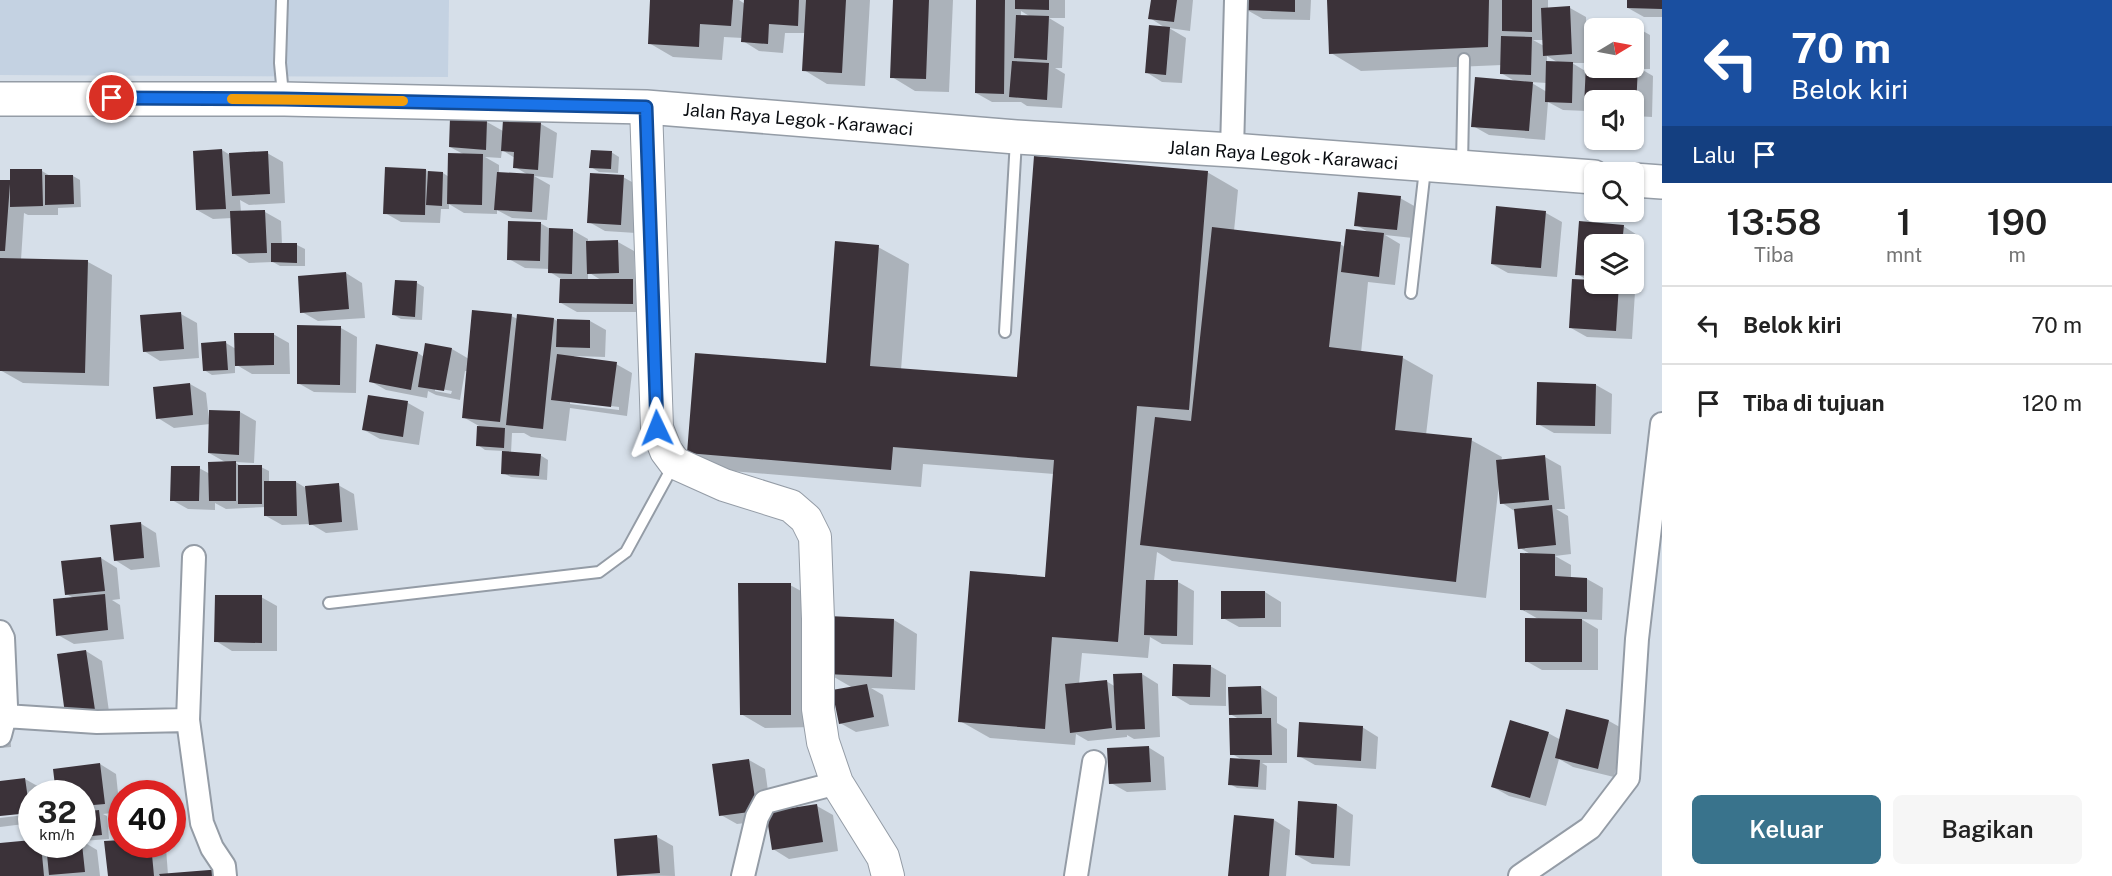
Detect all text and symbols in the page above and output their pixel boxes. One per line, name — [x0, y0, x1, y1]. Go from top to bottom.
north arrow — [1584, 18, 1644, 78]
map controls — [1584, 18, 1644, 294]
text: 70 m — [1791, 23, 1891, 72]
icon: left — [1692, 24, 1770, 102]
pin — [86, 72, 137, 123]
text: Belok kiri — [1791, 73, 1908, 105]
icon: arrive — [95, 81, 128, 114]
button: sound — [1584, 90, 1644, 150]
street label: Jalan Raya Legok - Karawaci — [682, 98, 914, 140]
street label: Jalan Raya Legok - Karawaci — [1167, 136, 1399, 174]
icon: arrive — [1748, 138, 1781, 171]
text: Lalu — [1692, 142, 1736, 168]
button: search — [1584, 162, 1644, 222]
text: 13:58 — [1727, 201, 1821, 243]
text: 1 — [1897, 201, 1912, 243]
text: 190 — [1987, 201, 2047, 243]
button: layers — [1584, 234, 1644, 294]
text: Tiba — [1754, 243, 1794, 267]
text: mnt — [1886, 243, 1922, 267]
text: m — [2008, 243, 2026, 267]
icon: left — [1692, 309, 1725, 342]
text: Belok kiri — [1743, 312, 1841, 338]
text: 70 m — [2031, 312, 2082, 338]
icon: arrive — [1692, 387, 1725, 420]
text: Tiba di tujuan — [1743, 390, 1884, 416]
text: 120 m — [2022, 390, 2082, 416]
position arrow — [625, 396, 689, 460]
speed limit sign: 40 — [108, 780, 186, 858]
text: 32 — [37, 794, 77, 830]
button: Keluar — [1692, 795, 1881, 864]
button: Bagikan — [1893, 795, 2082, 864]
text: km/h — [39, 826, 75, 843]

